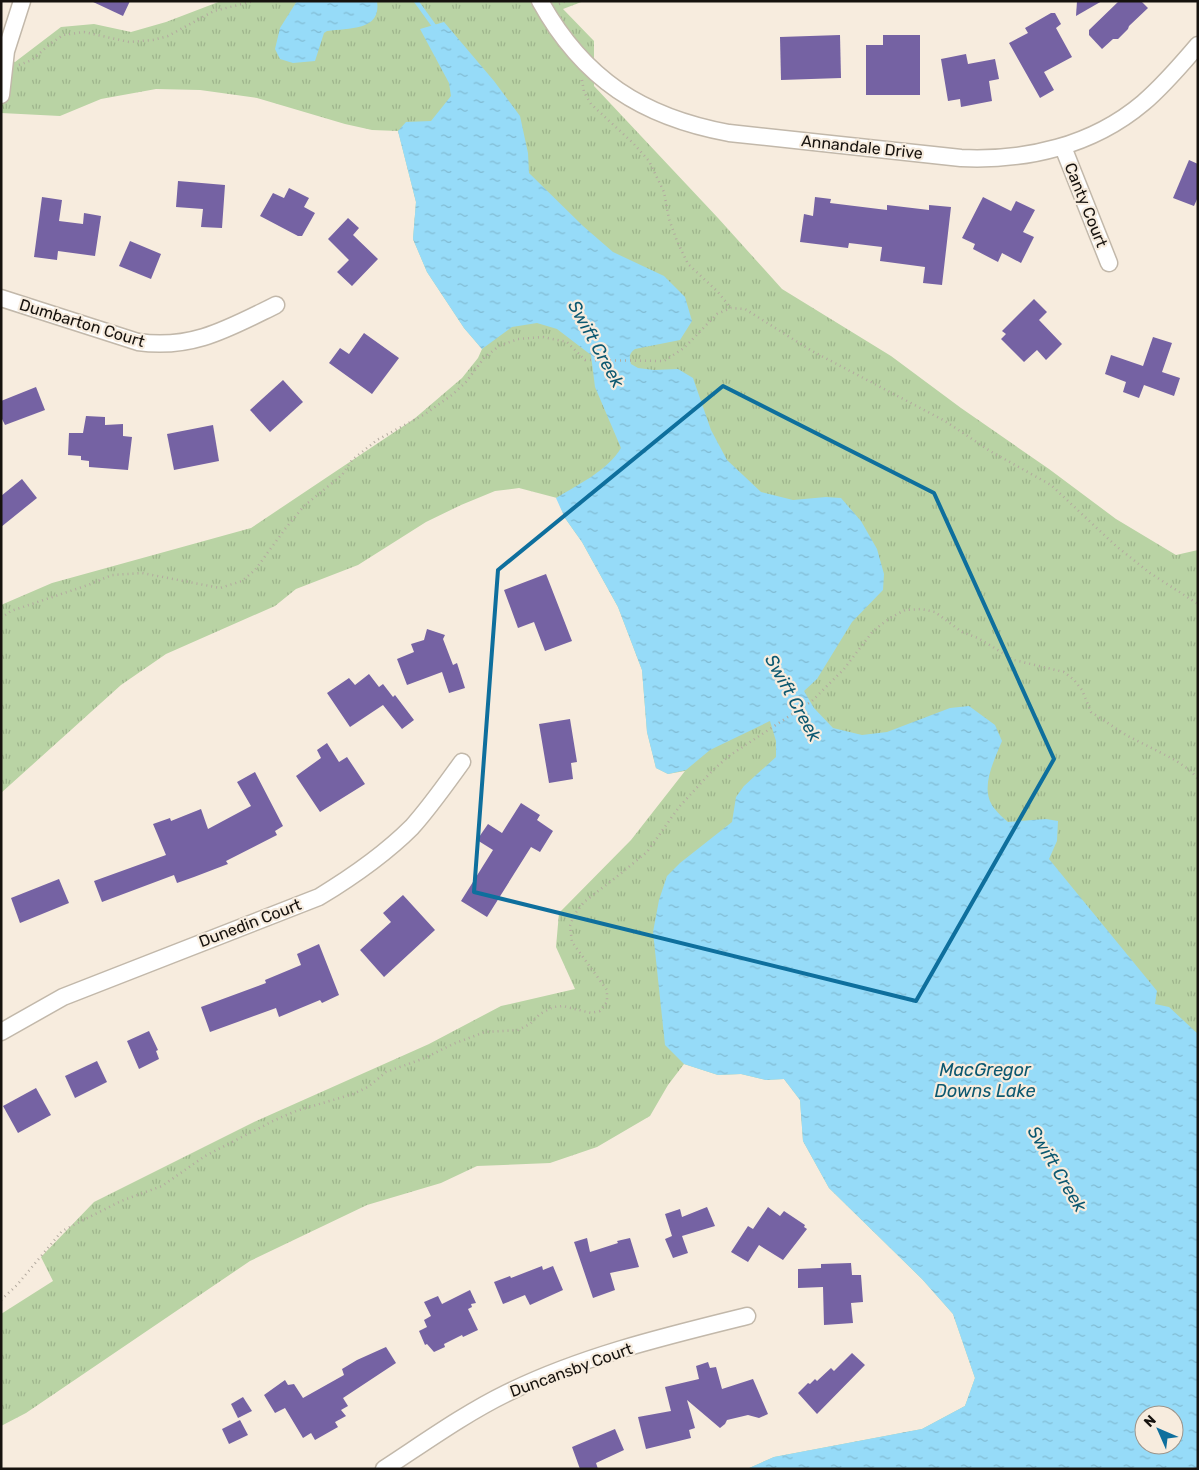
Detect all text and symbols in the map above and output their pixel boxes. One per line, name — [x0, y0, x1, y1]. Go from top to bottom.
street label: Annandale Drive — [800, 131, 924, 163]
street label: Canty Court — [1060, 160, 1112, 250]
street label: Dumbarton Court — [17, 295, 147, 351]
water label: Swift Creek — [563, 297, 629, 392]
water label: Swift Creek — [760, 651, 826, 746]
street label: Dunedin Court — [196, 895, 304, 951]
water label: MacGregor Downs Lake — [935, 1059, 1035, 1102]
water label: Swift Creek — [1023, 1122, 1092, 1217]
street label: Duncansby Court — [507, 1339, 635, 1401]
north arrow — [1134, 1405, 1184, 1455]
text: N — [1141, 1412, 1160, 1431]

